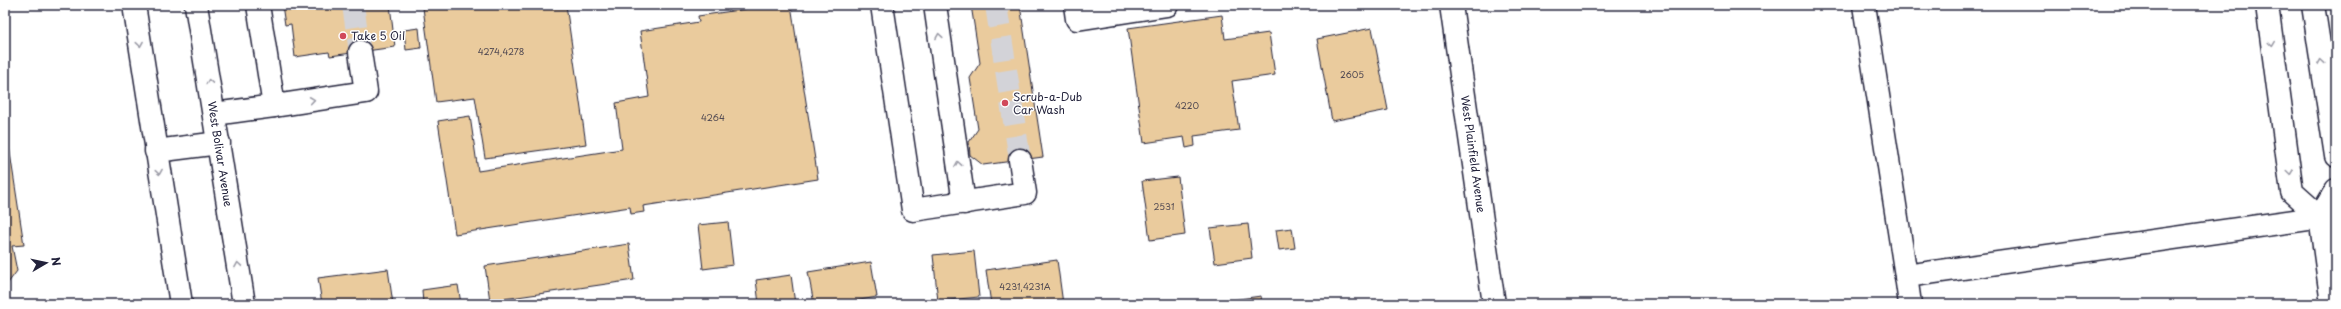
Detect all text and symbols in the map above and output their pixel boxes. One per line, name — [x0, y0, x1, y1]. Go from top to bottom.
place label: Take 5 Oil — [351, 27, 405, 44]
marker: Take 5 Oil — [338, 31, 348, 41]
one-way arrow — [935, 33, 944, 39]
one-way arrow — [135, 40, 144, 47]
one-way arrow — [2267, 41, 2276, 47]
house number: 4274,4278 — [478, 44, 524, 58]
one-way arrow — [2318, 59, 2326, 65]
house number: 2605 — [1340, 67, 1364, 81]
one-way arrow — [205, 79, 214, 85]
place label: Scrub-a-Dub Car Wash — [1013, 88, 1082, 118]
street label: West Plainfield Avenue — [1457, 94, 1490, 214]
one-way arrow — [309, 96, 315, 105]
marker: Scrub-a-Dub Car Wash — [1000, 98, 1010, 108]
house number: 4220 — [1175, 98, 1199, 112]
street label: West Bolivar Avenue — [204, 100, 237, 208]
house number: 4264 — [701, 110, 725, 124]
one-way arrow — [954, 161, 963, 167]
one-way arrow — [155, 169, 163, 175]
one-way arrow — [2285, 169, 2294, 176]
house number: 2531 — [1154, 199, 1174, 213]
north arrow — [26, 243, 66, 283]
text: N — [47, 256, 65, 267]
one-way arrow — [234, 262, 243, 269]
house number: 4231,4231A — [999, 279, 1051, 293]

